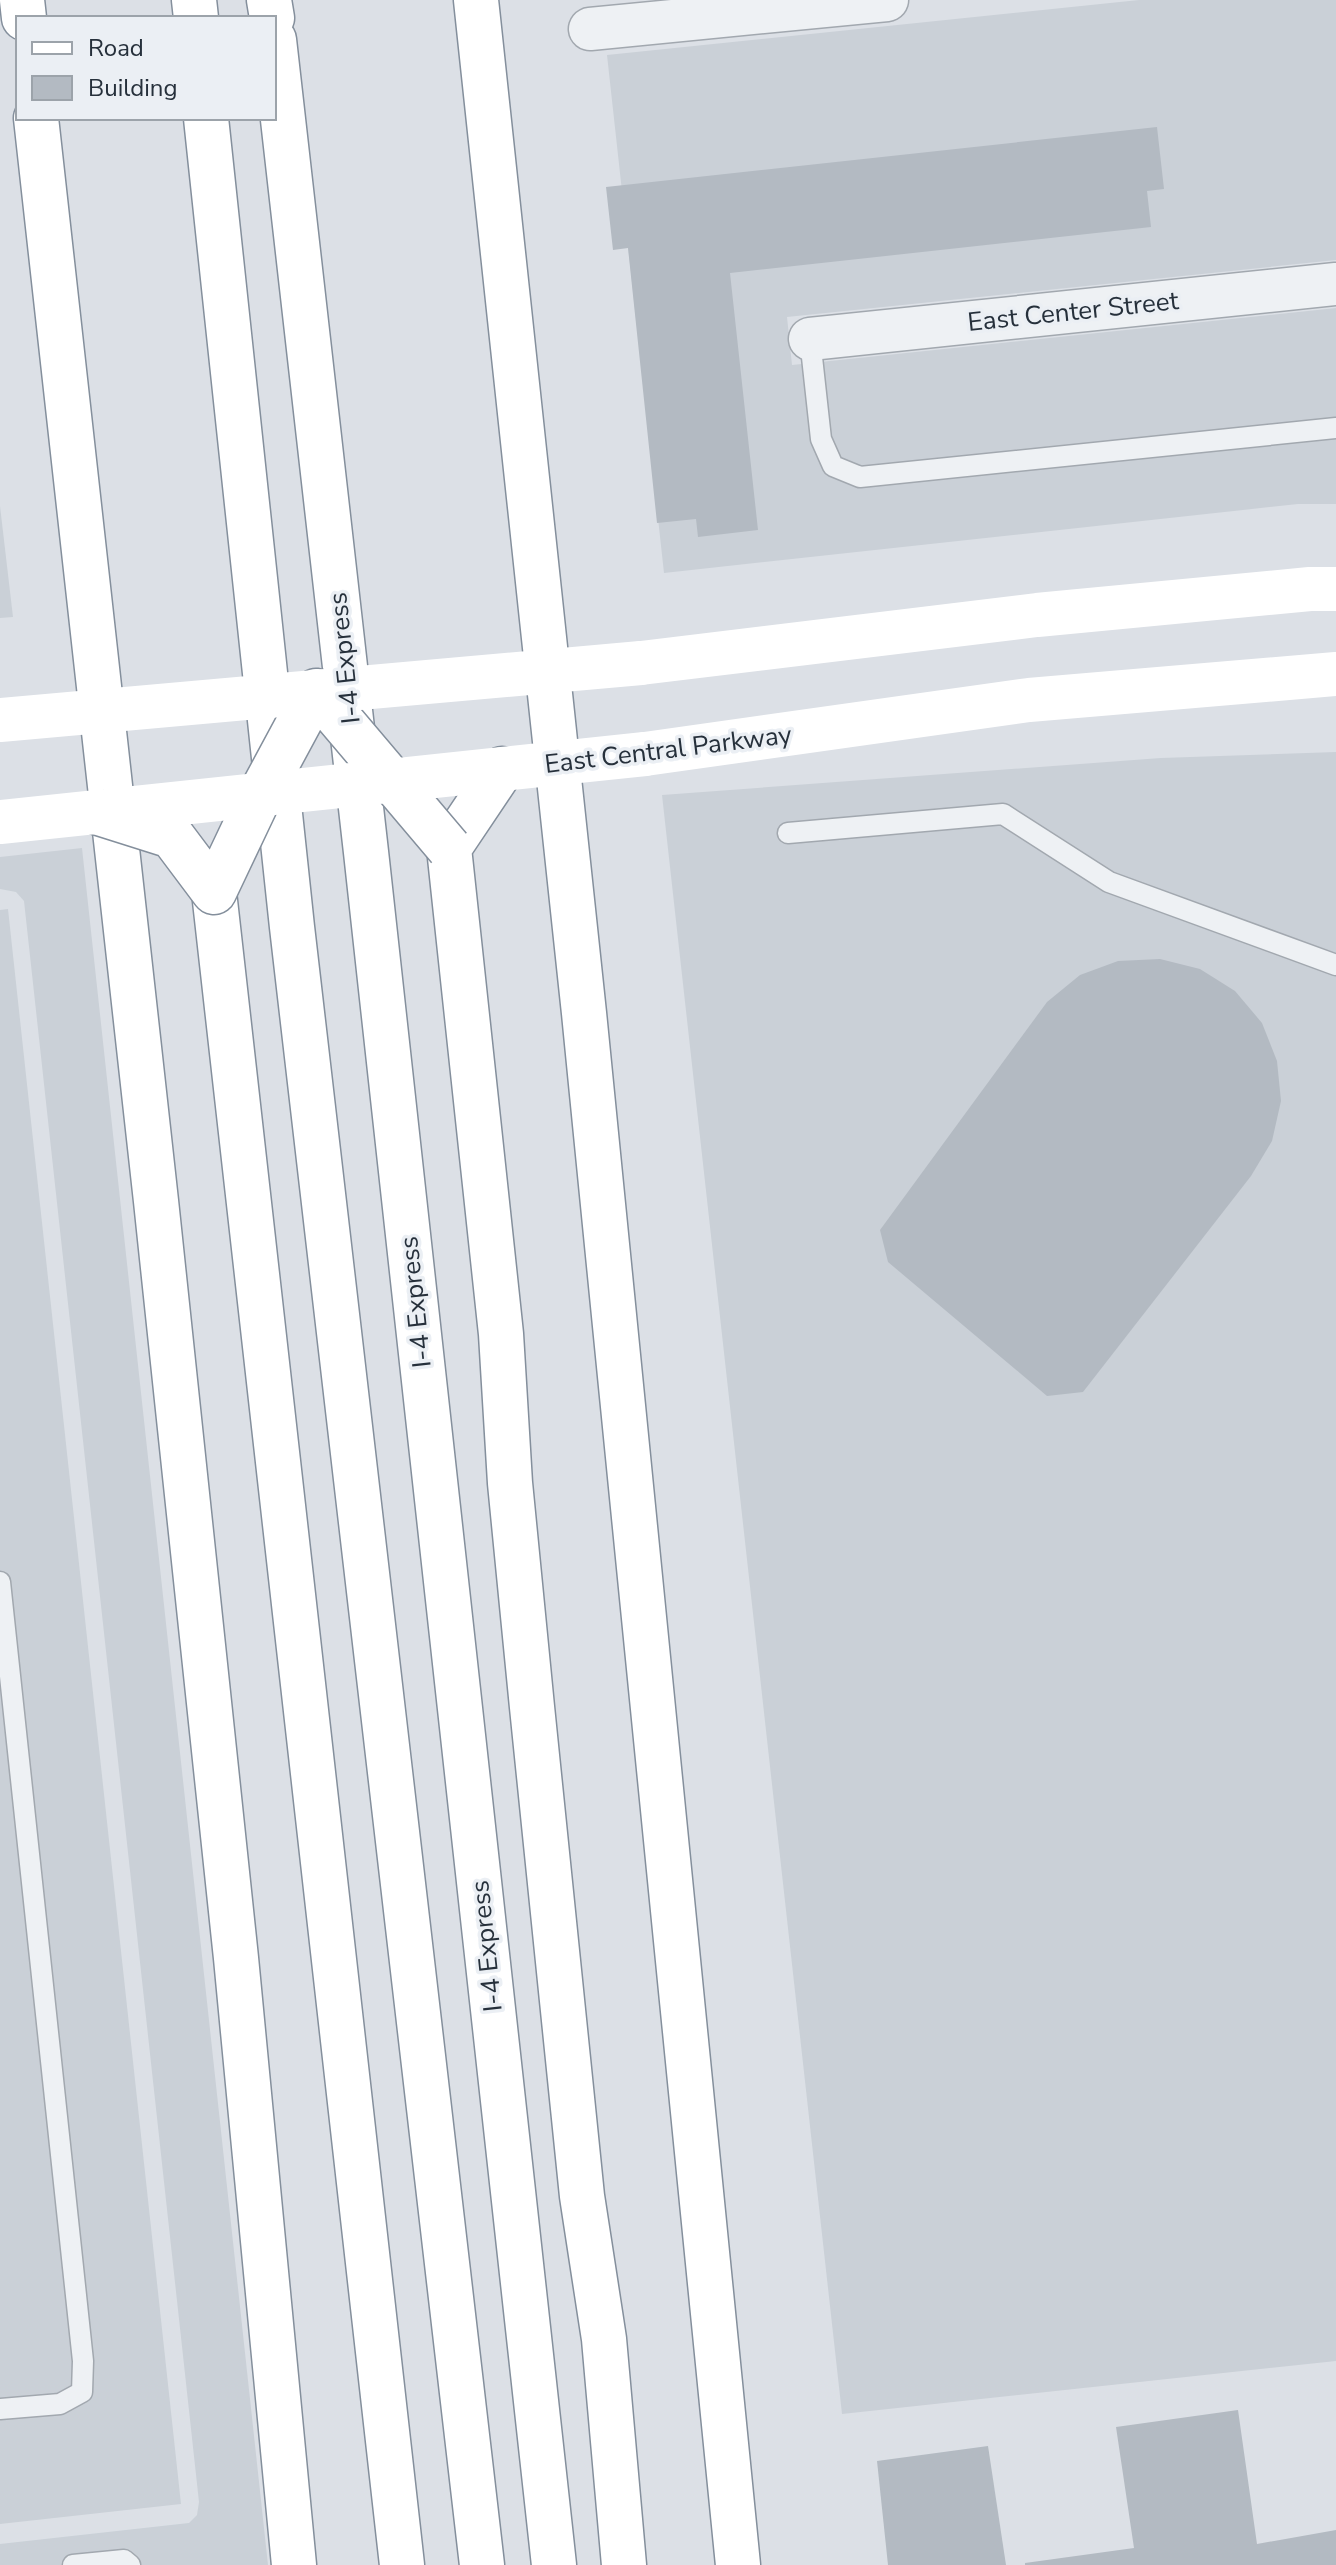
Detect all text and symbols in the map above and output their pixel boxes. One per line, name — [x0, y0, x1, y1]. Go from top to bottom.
legend — [16, 16, 276, 120]
text: Road — [88, 32, 144, 64]
text: Building — [88, 72, 178, 104]
street label: East Center Street — [966, 283, 1181, 340]
street label: I-4 Express — [320, 591, 369, 725]
street label: East Central Parkway — [543, 717, 794, 782]
street label: I-4 Express — [391, 1235, 440, 1369]
street label: I-4 Express — [462, 1879, 511, 2013]

